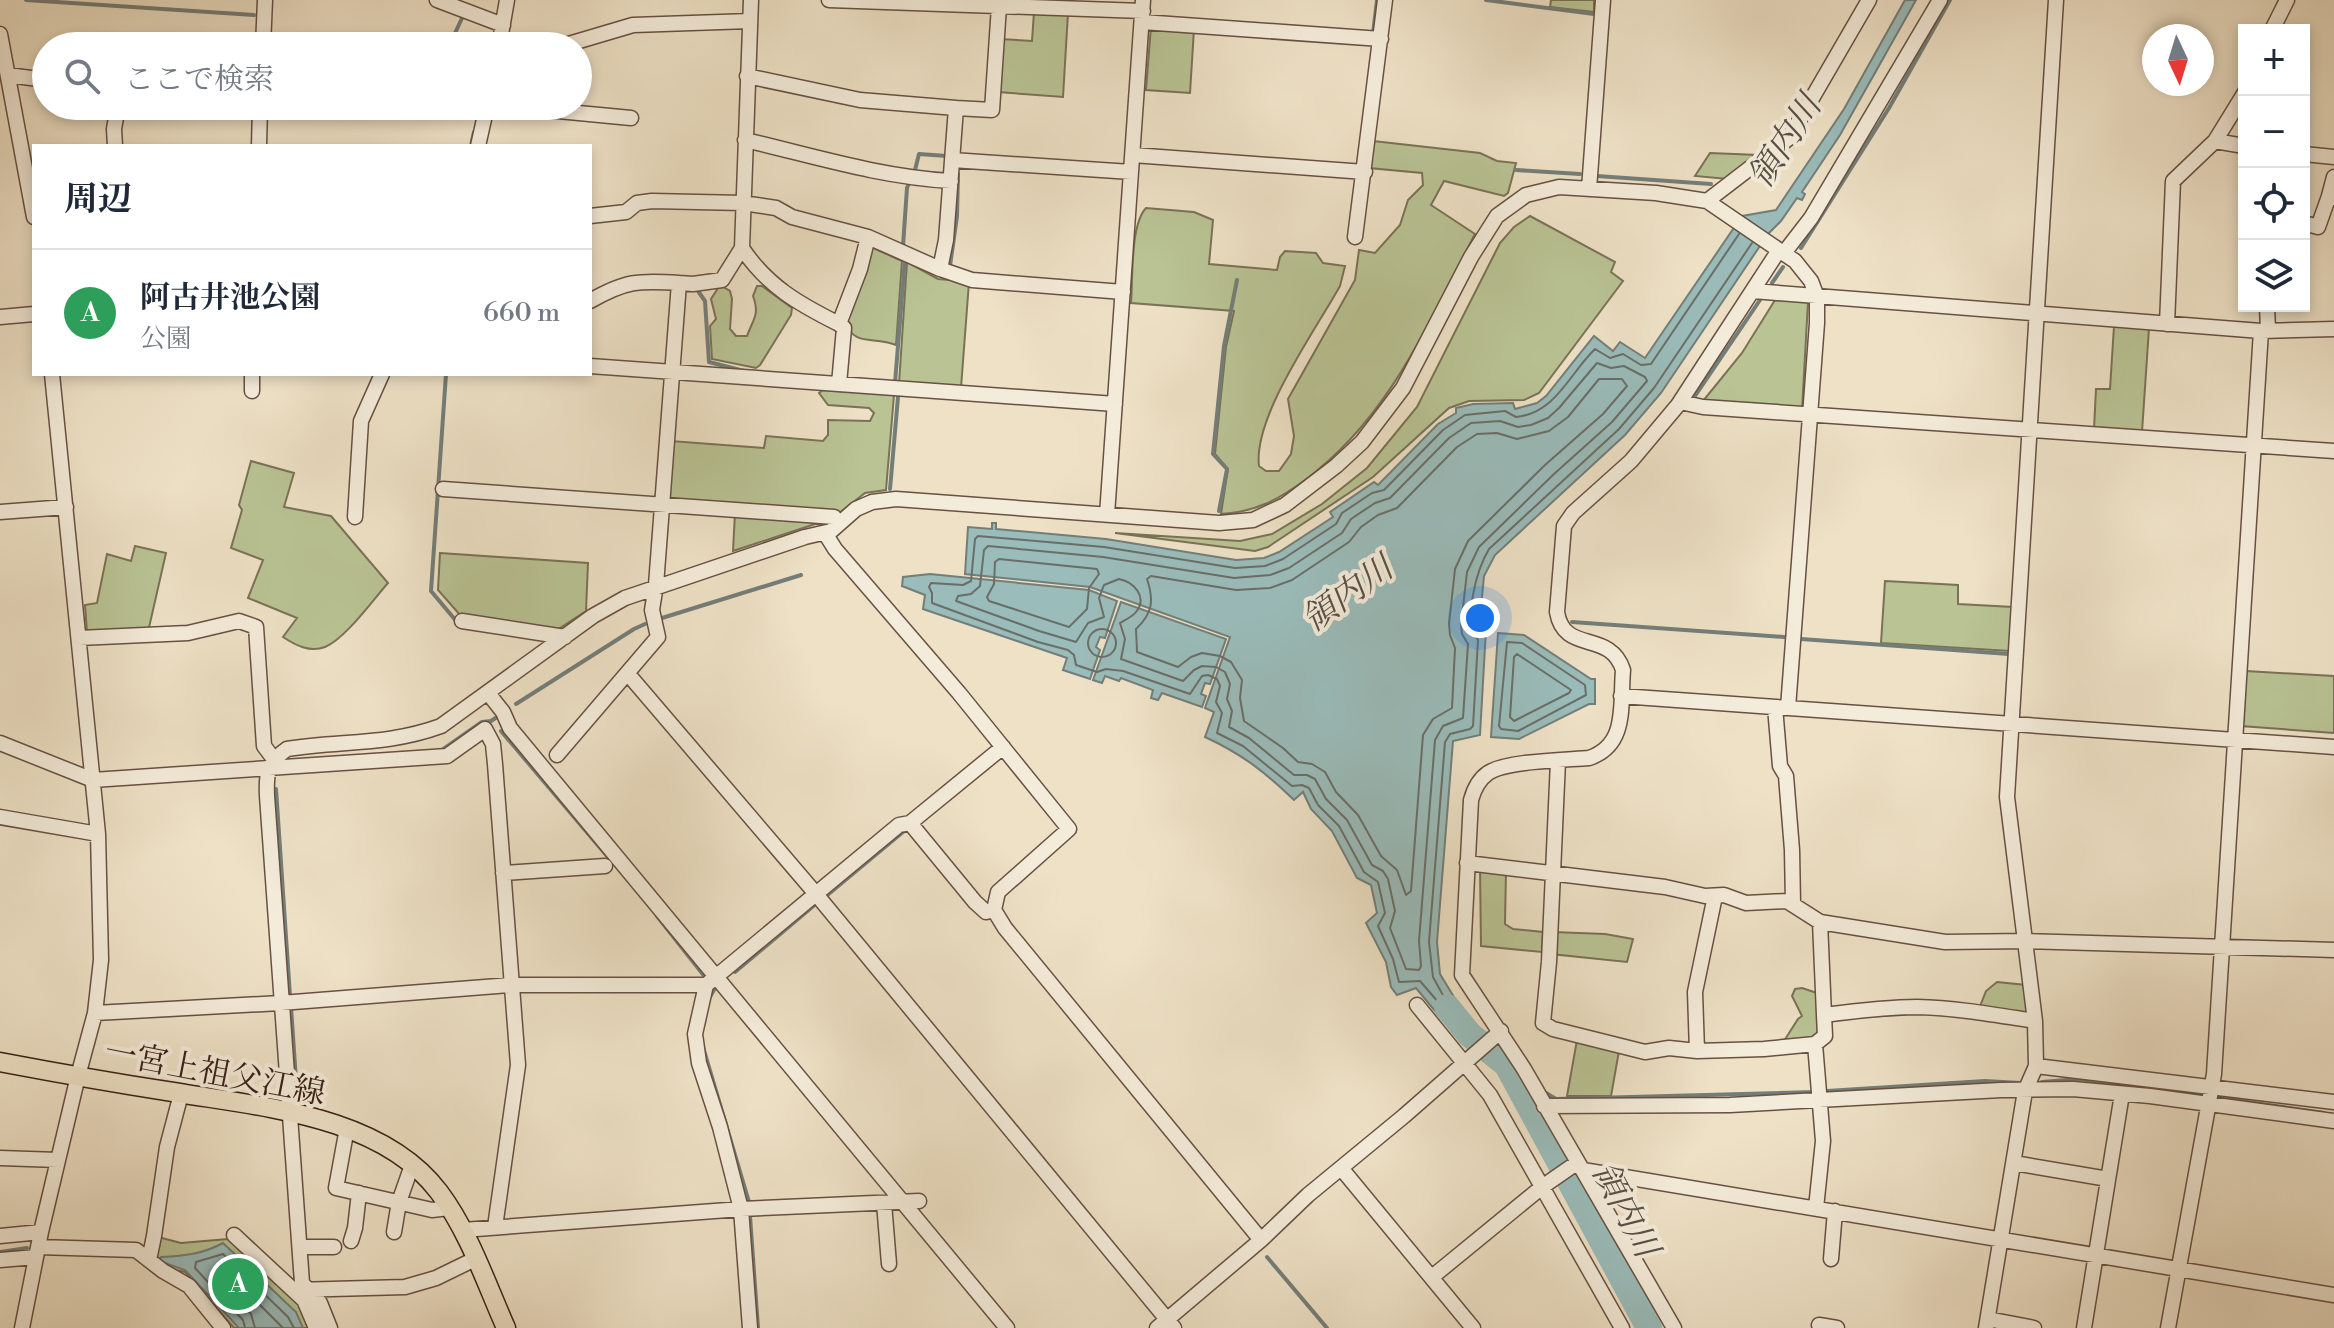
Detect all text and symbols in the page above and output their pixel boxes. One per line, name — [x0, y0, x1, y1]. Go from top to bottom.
north arrow — [2142, 24, 2214, 96]
map controls — [2238, 24, 2310, 312]
button: + — [2238, 24, 2310, 96]
search box — [32, 32, 592, 120]
icon: search — [60, 54, 104, 98]
text: ここで検索 — [124, 61, 274, 99]
water label: 領内川 — [1740, 85, 1833, 196]
button: − — [2238, 96, 2310, 168]
button: locate — [2238, 168, 2310, 240]
text: 周辺 — [64, 179, 132, 221]
button: layers — [2238, 240, 2310, 312]
text: 阿古井池公園 — [140, 279, 320, 317]
text: A — [81, 297, 99, 329]
text: 660 m — [483, 297, 560, 329]
text: 公園 — [140, 323, 192, 355]
water label: 領内川 — [1295, 545, 1405, 642]
your location — [1460, 598, 1500, 638]
street label: 一宮上祖父江線 — [101, 1032, 329, 1114]
water label: 領内川 — [1582, 1155, 1669, 1268]
pin: A — [212, 1254, 264, 1314]

